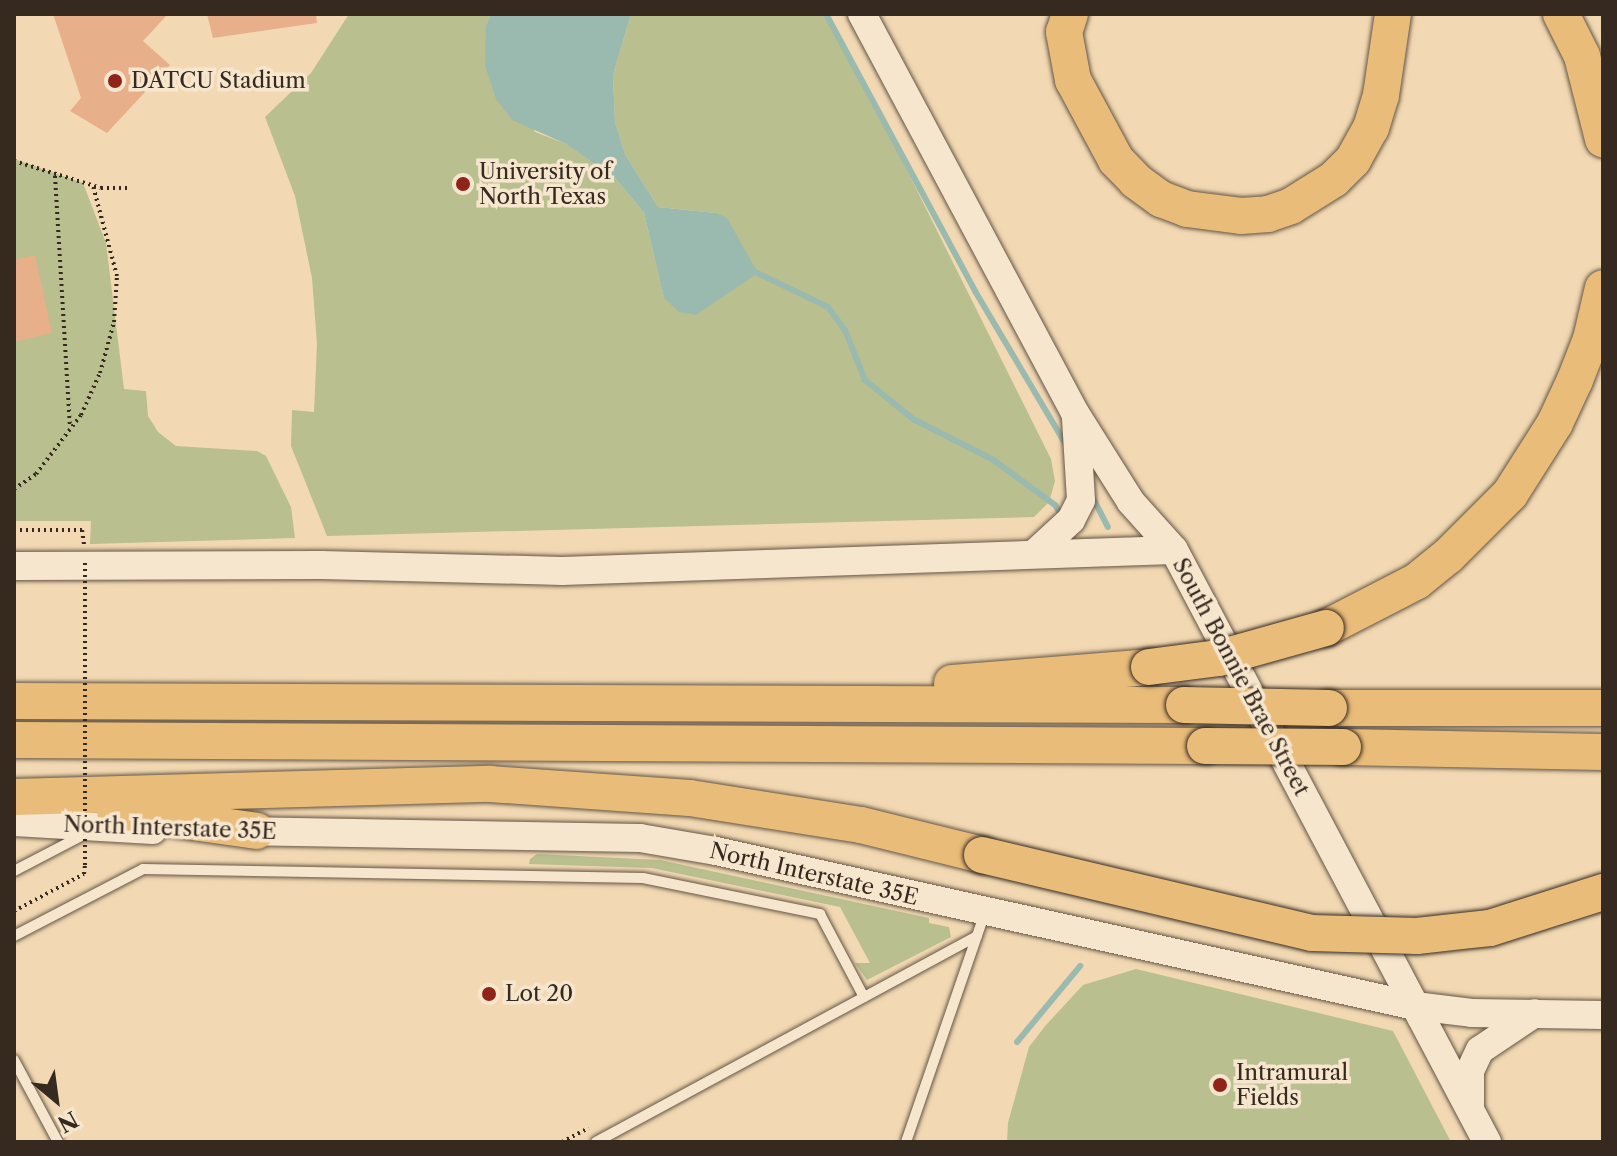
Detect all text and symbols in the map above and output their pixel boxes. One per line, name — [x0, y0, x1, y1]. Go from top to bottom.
place label: DATCU Stadium — [131, 68, 306, 94]
marker: DATCU Stadium — [106, 72, 124, 90]
place label: University of North Texas — [479, 158, 612, 210]
marker: University of North Texas — [454, 175, 472, 193]
street label: South Bonnie Brae Street — [1167, 554, 1315, 800]
street label: North Interstate 35E — [63, 811, 277, 845]
street label: North Interstate 35E — [707, 837, 921, 911]
place label: Lot 20 — [505, 981, 573, 1007]
marker: Lot 20 — [480, 985, 498, 1003]
place label: Intramural Fields — [1236, 1059, 1348, 1110]
north arrow — [16, 1060, 96, 1140]
marker: Intramural Fields — [1211, 1076, 1229, 1094]
text: N — [53, 1105, 83, 1138]

